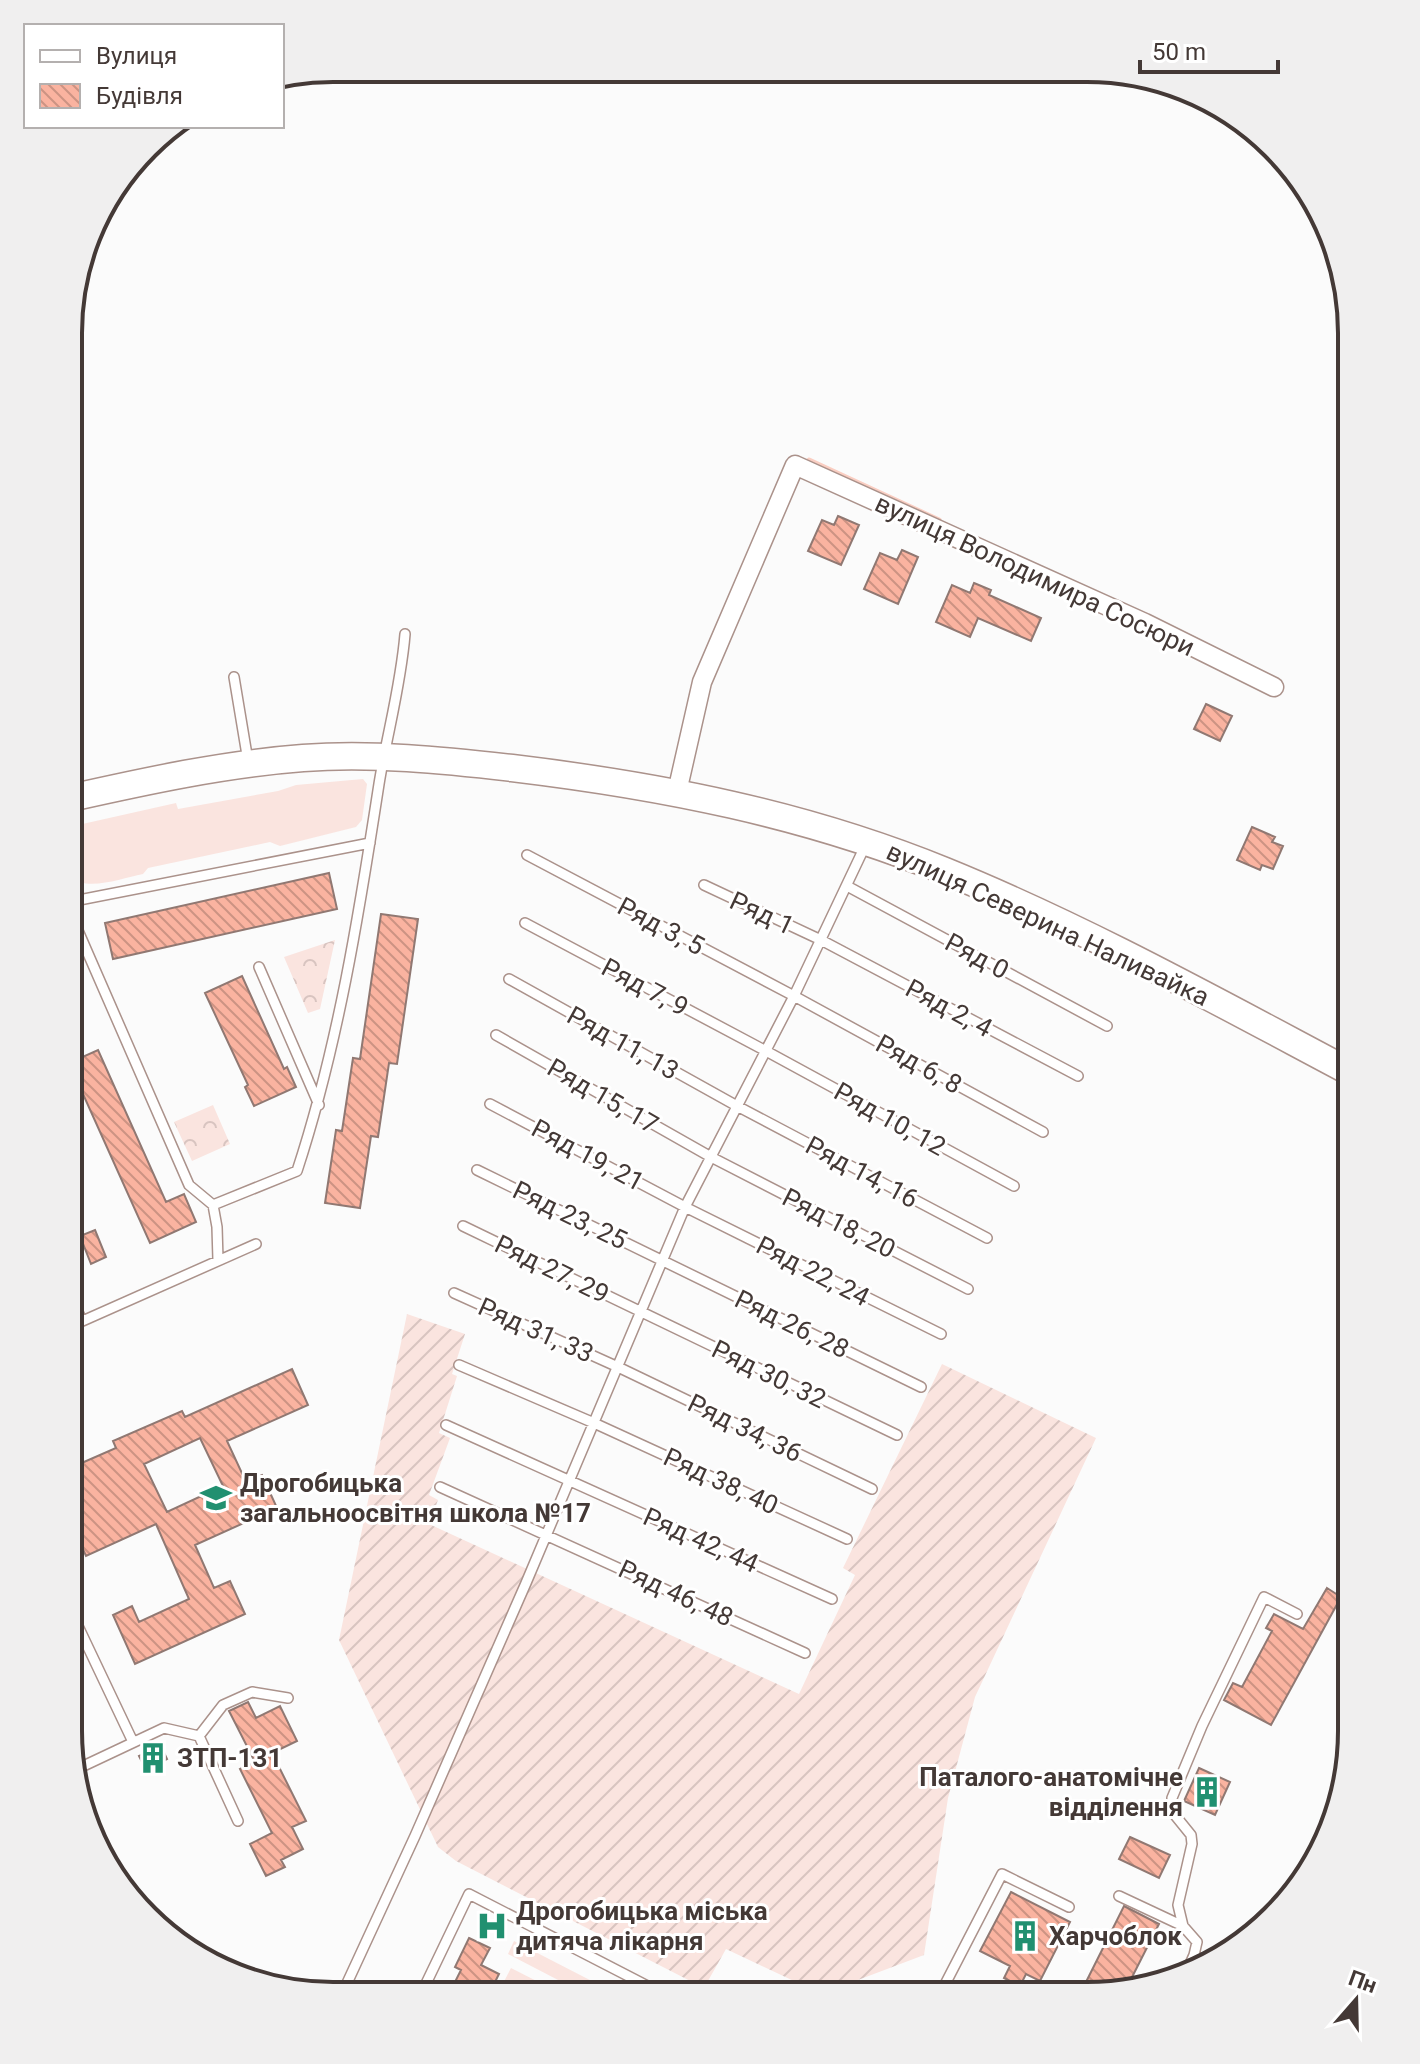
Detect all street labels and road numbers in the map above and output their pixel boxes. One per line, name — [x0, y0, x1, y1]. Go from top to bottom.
street label: вулиця Володимира Сосюри — [871, 488, 1199, 662]
street label: вулиця Северина Наливайка — [882, 836, 1214, 1012]
street label: Ряд 1 — [725, 885, 799, 941]
street label: Ряд 3, 5 — [613, 891, 709, 961]
street label: Ряд 0 — [940, 927, 1014, 985]
street label: Ряд 7, 9 — [597, 952, 693, 1022]
street label: Ряд 2, 4 — [901, 973, 998, 1043]
street label: Ряд 11, 13 — [562, 1000, 684, 1086]
street label: Ряд 6, 8 — [871, 1028, 967, 1100]
street label: Ряд 15, 17 — [542, 1052, 664, 1140]
street label: Ряд 10, 12 — [829, 1076, 951, 1162]
street label: Ряд 19, 21 — [527, 1113, 649, 1197]
street label: Ряд 14, 16 — [801, 1130, 923, 1214]
street label: Ряд 23, 25 — [508, 1175, 632, 1255]
street label: Ряд 18, 20 — [777, 1182, 901, 1264]
street label: Ряд 27, 29 — [490, 1229, 614, 1309]
street label: Ряд 22, 24 — [751, 1230, 875, 1312]
street label: Ряд 26, 28 — [730, 1284, 854, 1364]
street label: Ряд 31, 33 — [474, 1291, 598, 1369]
street label: Ряд 30, 32 — [707, 1334, 831, 1414]
street label: Ряд 34, 36 — [683, 1388, 807, 1468]
street label: Ряд 38, 40 — [659, 1441, 783, 1521]
street label: Ряд 42, 44 — [639, 1501, 764, 1579]
street label: Ряд 46, 48 — [614, 1553, 738, 1633]

